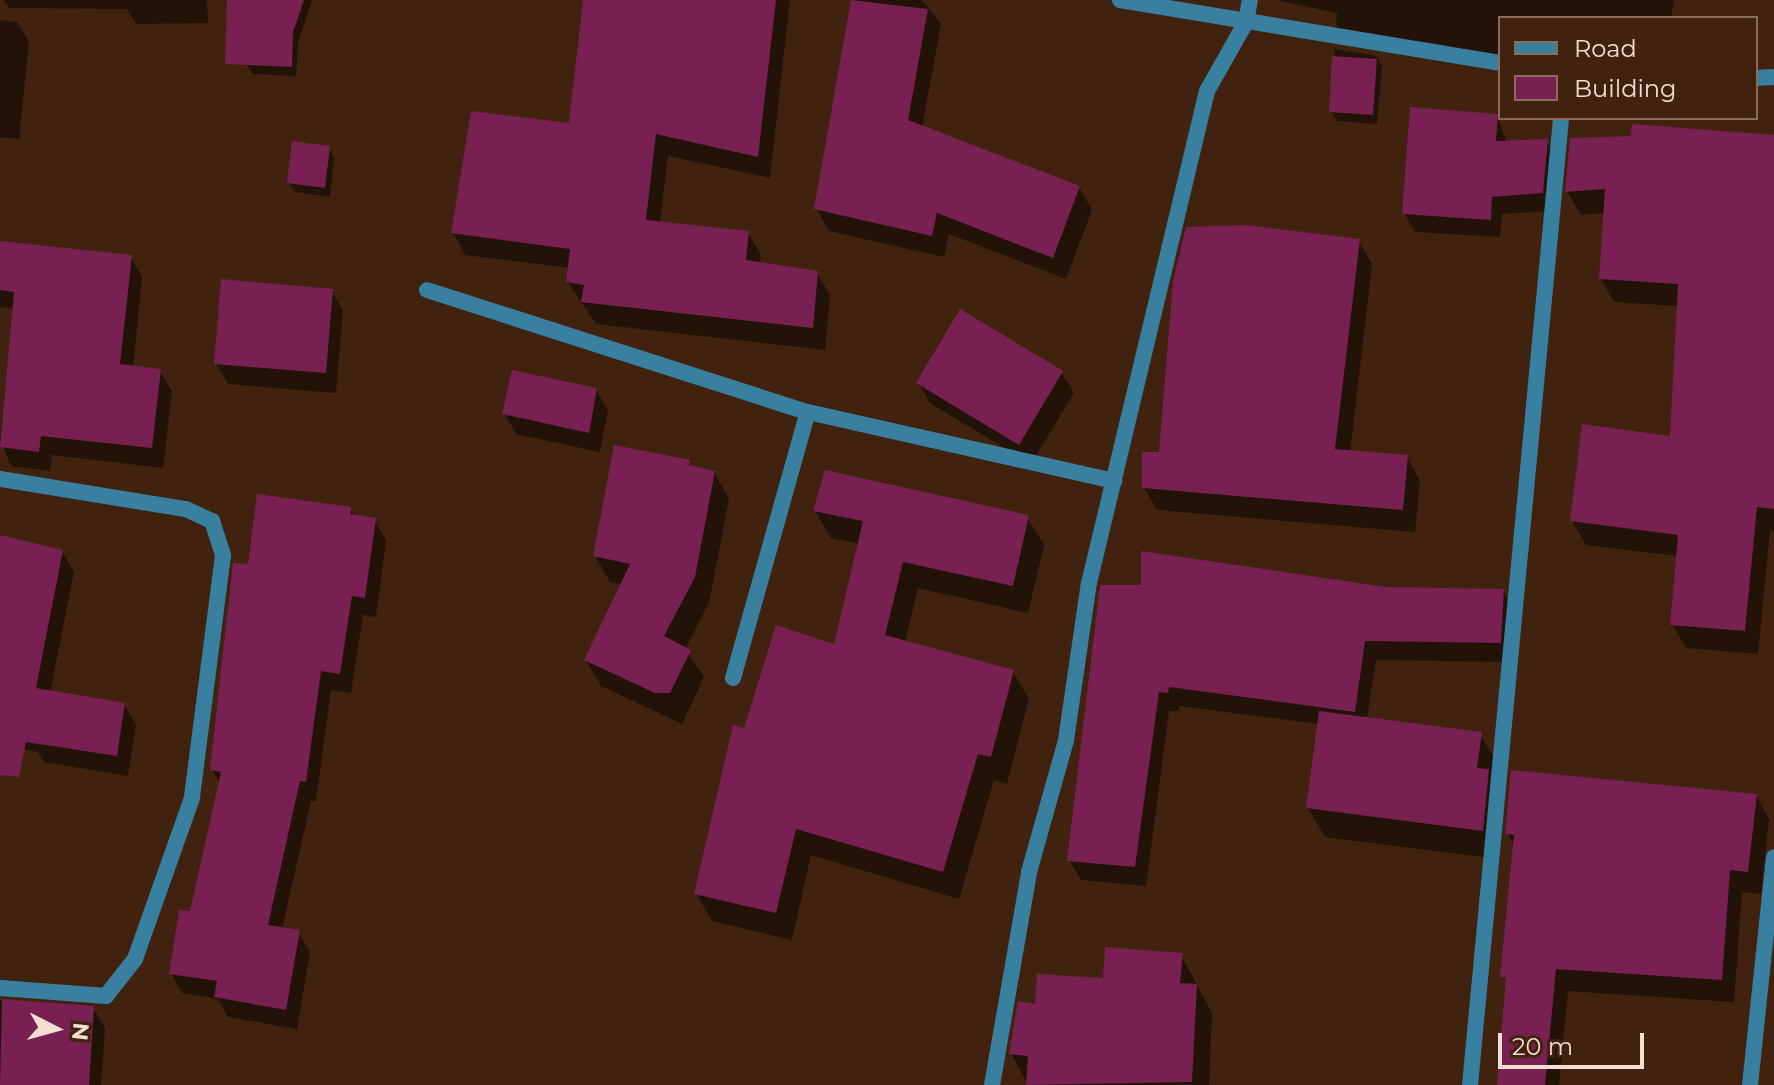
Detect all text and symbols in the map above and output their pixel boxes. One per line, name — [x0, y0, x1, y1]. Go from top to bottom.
legend — [1498, 16, 1758, 120]
text: Road — [1574, 34, 1637, 63]
text: Building — [1574, 74, 1677, 103]
north arrow — [16, 989, 96, 1069]
scale bar — [1502, 1017, 1648, 1067]
text: N — [66, 1021, 95, 1042]
text: 20 m — [1512, 1032, 1573, 1061]

